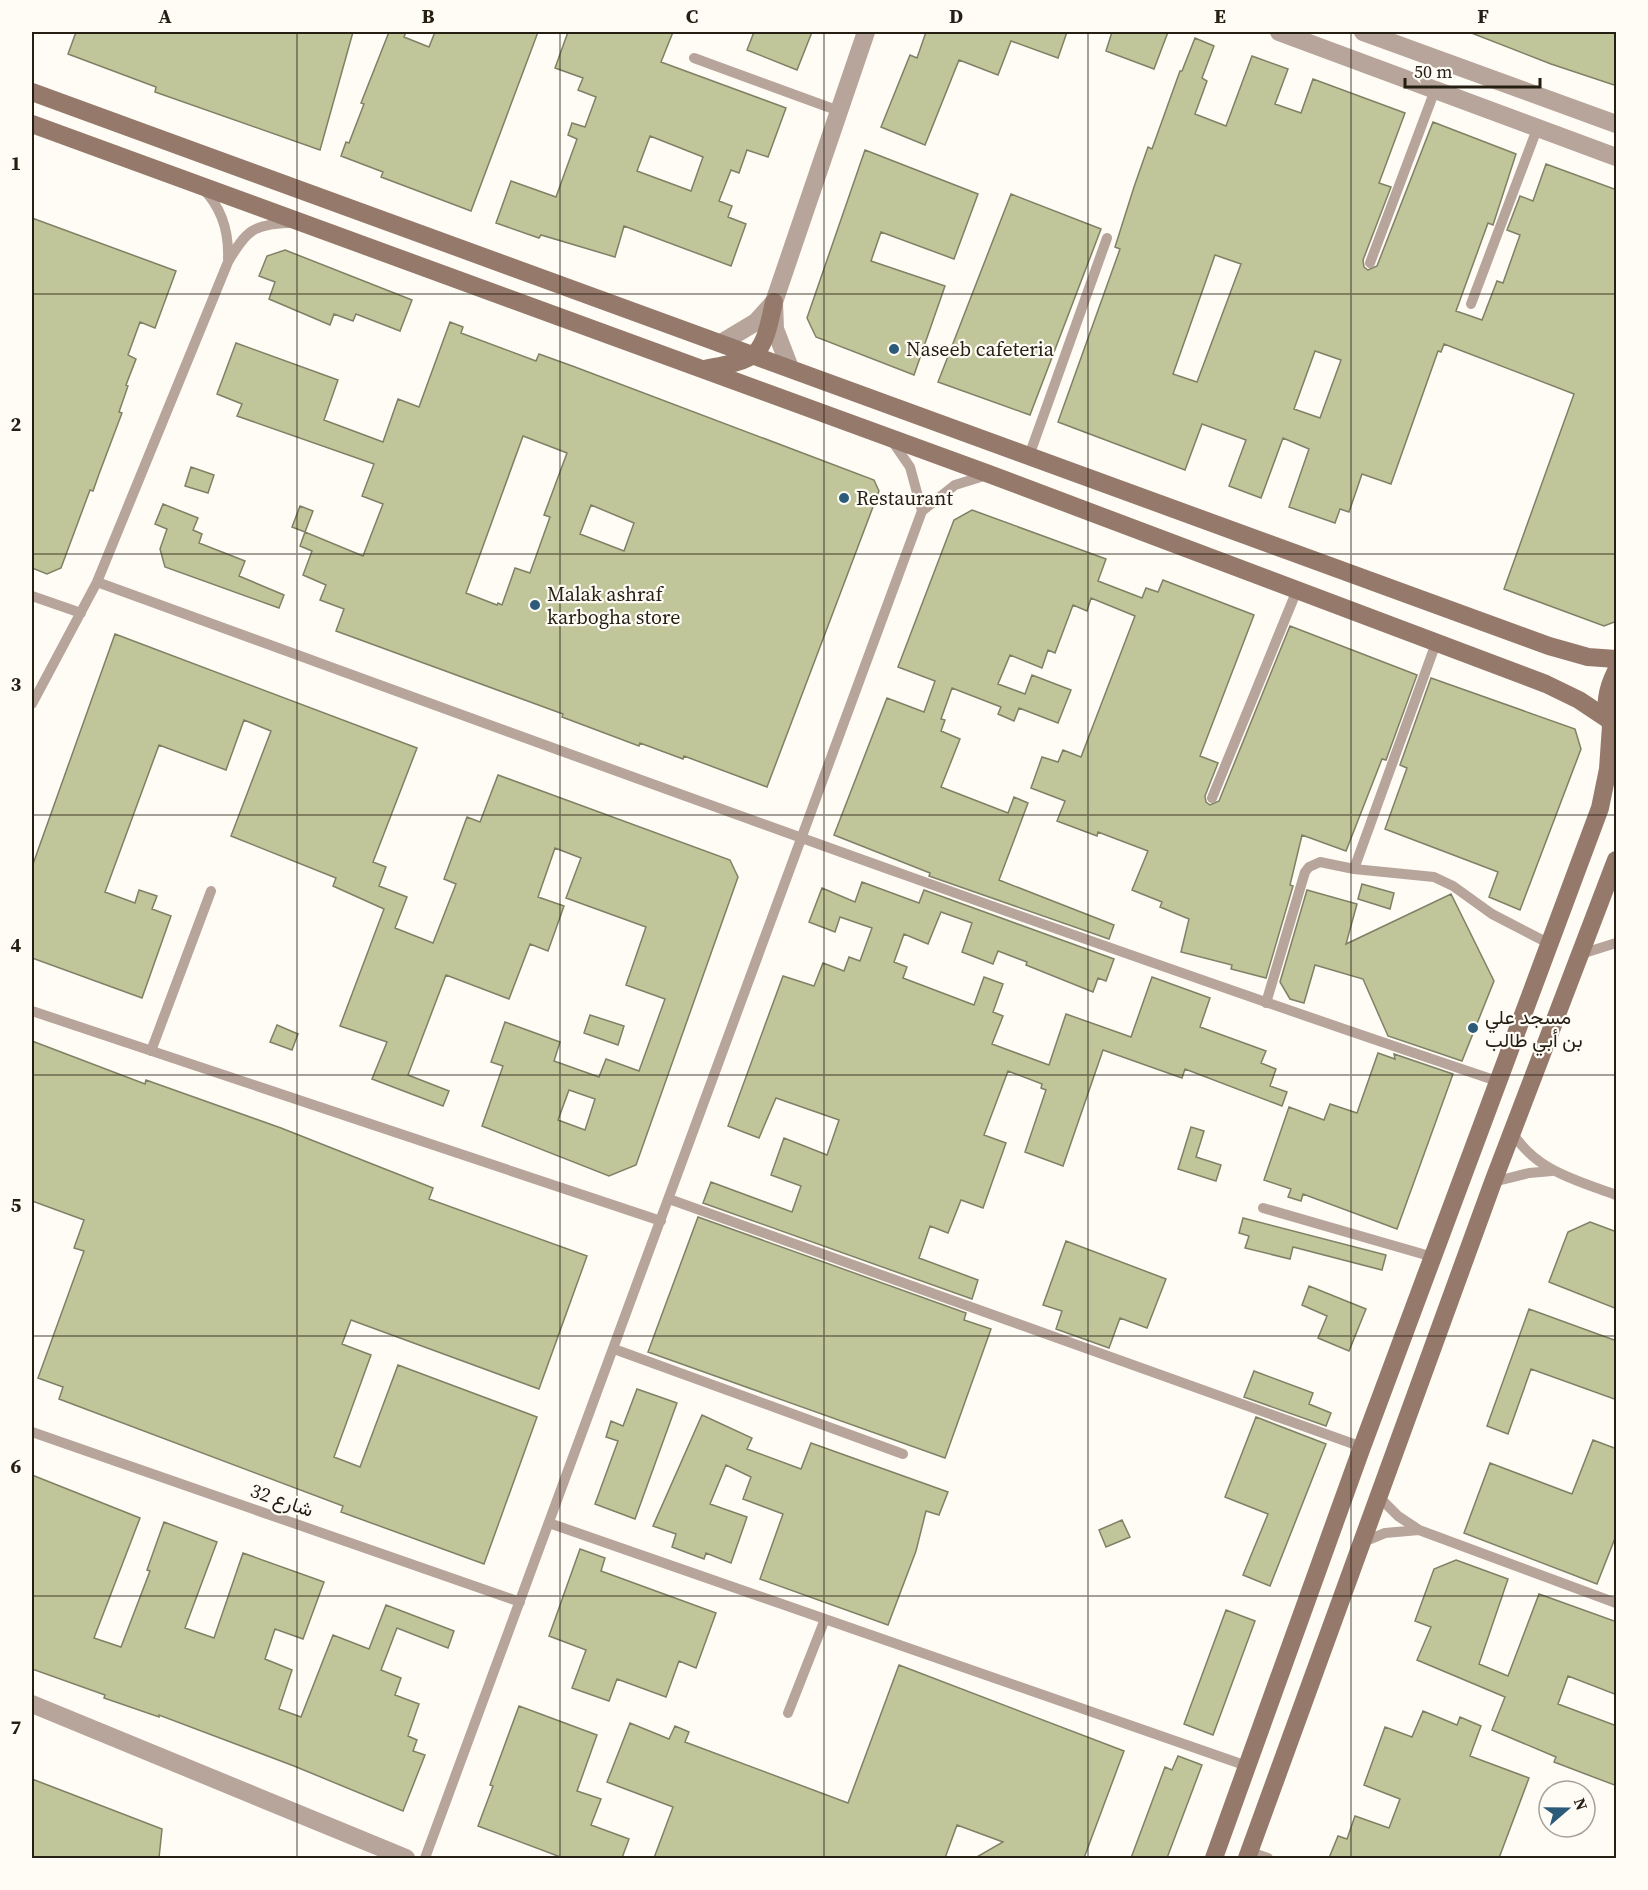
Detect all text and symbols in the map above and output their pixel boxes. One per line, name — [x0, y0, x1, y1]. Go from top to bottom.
text: A — [158, 2, 172, 30]
text: B — [421, 2, 435, 30]
text: C — [686, 2, 698, 30]
text: D — [949, 2, 963, 30]
text: E — [1214, 2, 1226, 30]
text: F — [1477, 2, 1489, 30]
scale bar — [1405, 51, 1540, 89]
text: 50 m — [1414, 59, 1452, 84]
text: 1 — [11, 149, 21, 177]
place label: Naseeb cafeteria — [906, 335, 1055, 363]
marker: Naseeb cafeteria — [887, 342, 901, 356]
text: 2 — [11, 410, 22, 438]
place label: Restaurant — [856, 484, 953, 512]
marker: Restaurant — [837, 491, 851, 505]
place label: Malak ashraf karbogha store — [547, 580, 680, 631]
marker: Malak ashraf karbogha store — [528, 598, 542, 612]
text: 3 — [11, 670, 22, 698]
text: 4 — [11, 931, 22, 959]
place label: مسجد علي بن أبي طالب — [1485, 1003, 1583, 1057]
marker: مسجد علي بن أبي طالب — [1466, 1021, 1480, 1035]
text: 5 — [11, 1191, 22, 1219]
text: 6 — [11, 1452, 22, 1480]
street label: شارع 32 — [247, 1476, 317, 1524]
text: 7 — [11, 1713, 22, 1741]
north arrow — [1537, 1779, 1597, 1839]
text: N — [1569, 1795, 1594, 1813]

